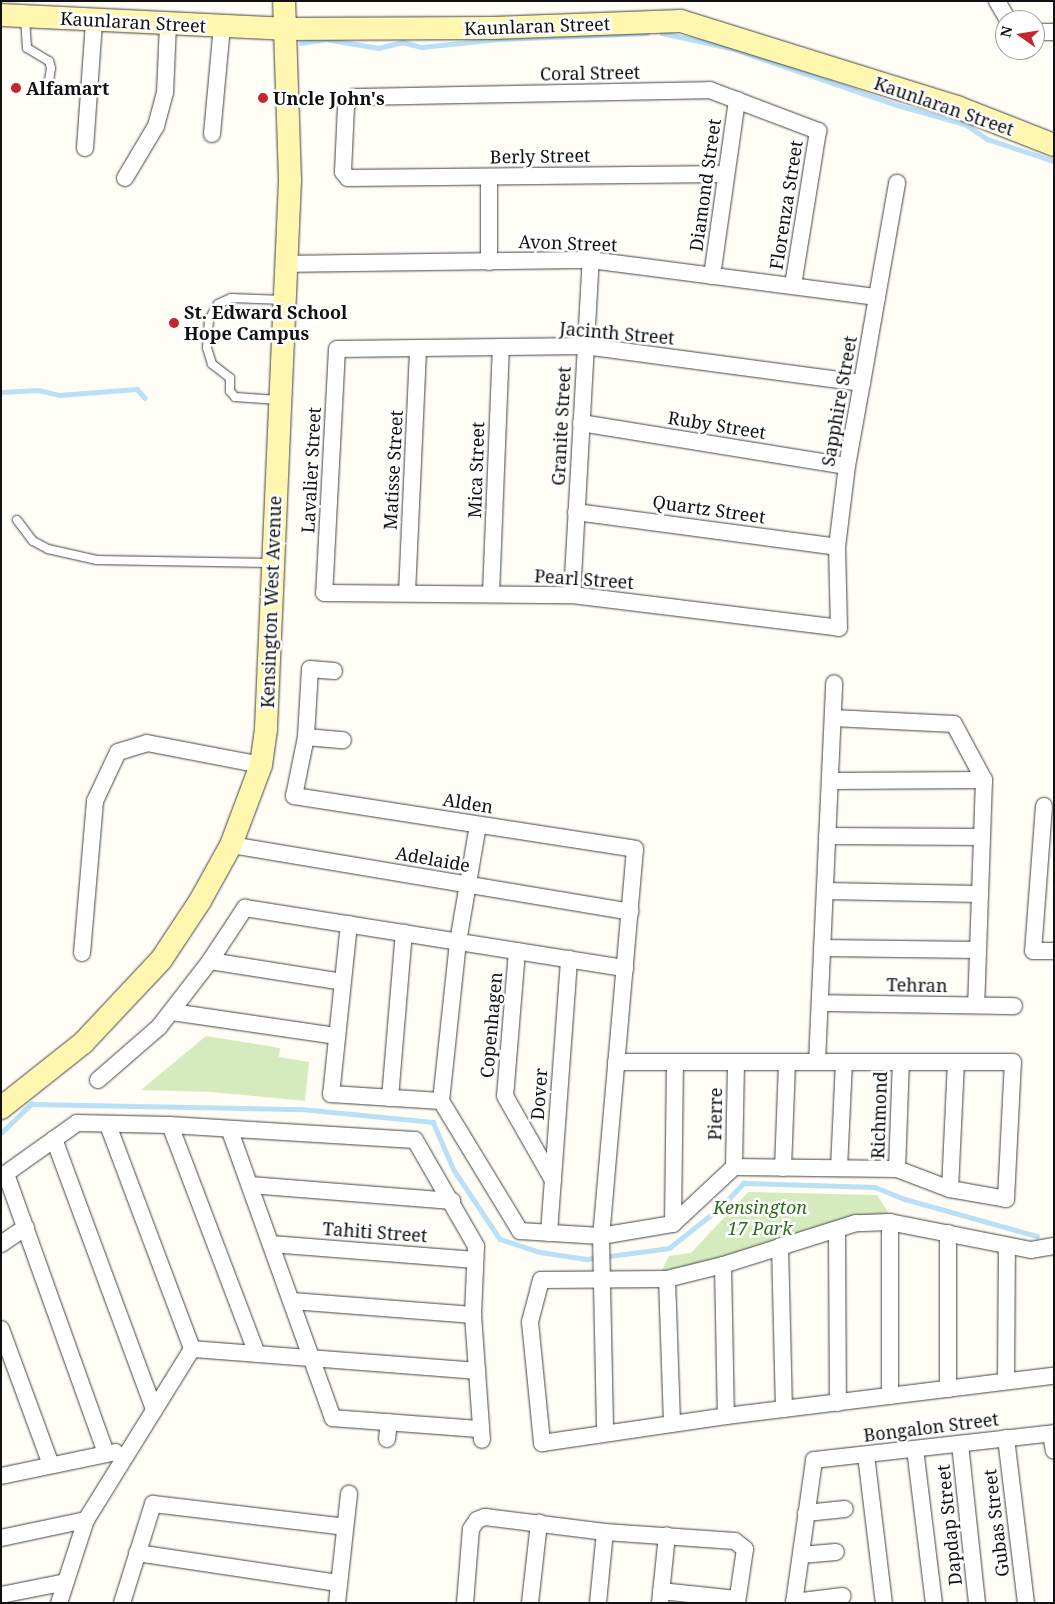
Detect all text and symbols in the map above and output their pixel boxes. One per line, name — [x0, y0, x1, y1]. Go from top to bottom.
street label: Kaunlaran Street — [59, 7, 207, 37]
north arrow — [995, 10, 1045, 60]
street label: Kaunlaran Street — [464, 13, 610, 39]
text: N — [995, 24, 1016, 39]
street label: Coral Street — [540, 61, 640, 85]
street label: Kaunlaran Street — [871, 72, 1017, 140]
place label: Alfamart — [26, 77, 109, 99]
marker: Alfamart — [10, 82, 22, 94]
place label: Uncle John's — [273, 87, 385, 109]
marker: Uncle John's — [257, 92, 269, 104]
street label: Diamond Street — [685, 117, 725, 253]
street label: Florenza Street — [765, 139, 807, 271]
street label: Berly Street — [490, 144, 590, 168]
street label: Avon Street — [518, 230, 618, 256]
place label: St. Edward School Hope Campus — [184, 302, 347, 344]
marker: St. Edward School Hope Campus — [168, 317, 180, 329]
street label: Jacinth Street — [559, 317, 675, 349]
street label: Sapphire Street — [817, 334, 861, 468]
street label: Granite Street — [547, 366, 575, 486]
street label: Lavalier Street — [297, 406, 325, 534]
street label: Ruby Street — [666, 407, 768, 443]
street label: Matisse Street — [379, 410, 407, 530]
street label: Mica Street — [464, 421, 488, 519]
street label: Quartz Street — [651, 490, 767, 528]
street label: Kensington West Avenue — [256, 495, 286, 709]
street label: Pearl Street — [534, 565, 634, 593]
street label: Alden — [441, 788, 495, 818]
street label: Adelaide — [394, 842, 472, 876]
street label: Copenhagen — [476, 971, 506, 1079]
street label: Tehran — [886, 974, 948, 996]
street label: Dover — [526, 1067, 552, 1121]
street label: Richmond — [867, 1071, 891, 1159]
street label: Pierre — [704, 1087, 726, 1141]
park label: Kensington 17 Park — [713, 1197, 807, 1240]
street label: Tahiti Street — [322, 1218, 428, 1246]
street label: Bongalon Street — [862, 1408, 1000, 1446]
street label: Dapdap Street — [932, 1464, 966, 1586]
street label: Gubas Street — [979, 1468, 1013, 1578]

